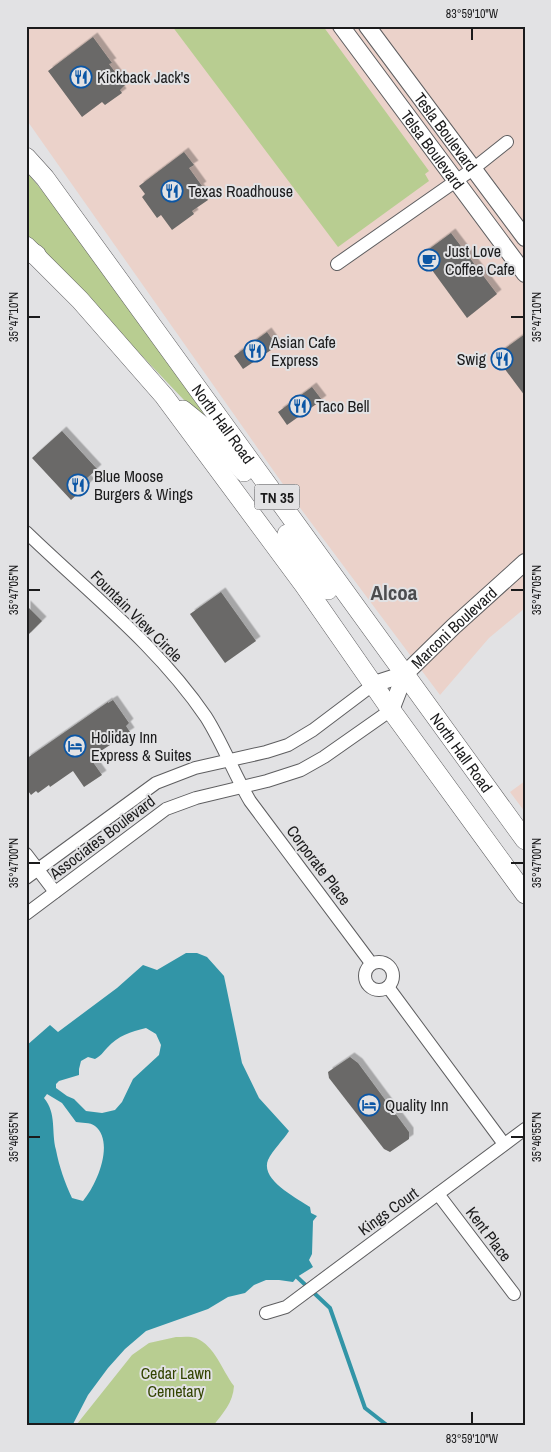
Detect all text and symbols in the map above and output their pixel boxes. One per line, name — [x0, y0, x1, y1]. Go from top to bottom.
text: 83°59'10"W — [446, 6, 499, 22]
restaurant icon: Kickback Jack's — [69, 65, 93, 89]
place label: Kickback Jack's — [97, 66, 190, 88]
street label: Tesla Boulevard — [409, 88, 483, 176]
street label: Telsa Boulevard — [396, 106, 469, 194]
restaurant icon: Texas Roadhouse — [160, 179, 184, 203]
place label: Texas Roadhouse — [188, 180, 293, 202]
place label: Just Love Coffee Cafe — [445, 240, 515, 280]
cafe icon: Just Love Coffee Cafe — [417, 248, 441, 272]
text: 35°47'10"N — [6, 292, 22, 342]
text: 35°47'10"N — [529, 292, 545, 342]
place label: Asian Cafe Express — [270, 331, 336, 371]
restaurant icon: Asian Cafe Express — [243, 339, 267, 363]
restaurant icon: Swig — [490, 347, 514, 371]
place label: Swig — [457, 348, 487, 370]
street label: North Hall Road — [187, 380, 260, 468]
restaurant icon: Taco Bell — [288, 394, 312, 418]
place label: Taco Bell — [316, 395, 370, 417]
place label: Blue Moose Burgers & Wings — [94, 465, 193, 505]
restaurant icon: Blue Moose Burgers & Wings — [66, 473, 90, 497]
road number: TN 35 — [254, 484, 300, 510]
text: 35°47'05"N — [6, 565, 22, 615]
street label: Fountain View Circle — [86, 565, 188, 667]
text: 35°47'05"N — [529, 565, 545, 615]
district label: Alcoa — [371, 578, 418, 607]
street label: Marconi Boulevard — [406, 582, 501, 673]
street label: North Hall Road — [425, 708, 498, 797]
place label: Holiday Inn Express & Suites — [91, 726, 192, 766]
hotel icon: Holiday Inn Express & Suites — [63, 734, 87, 758]
street label: Associates Boulevard — [44, 790, 159, 885]
street label: Corporate Place — [282, 821, 356, 909]
text: 35°47'00"N — [6, 838, 22, 888]
text: 35°47'00"N — [529, 838, 545, 888]
hotel icon: Quality Inn — [357, 1093, 381, 1117]
place label: Quality Inn — [385, 1094, 448, 1116]
text: 35°46'55"N — [6, 1112, 22, 1162]
text: 35°46'55"N — [529, 1112, 545, 1162]
street label: Kings Court — [354, 1182, 423, 1240]
street label: Kent Place — [461, 1202, 517, 1266]
park label: Cedar Lawn Cemetary — [141, 1362, 211, 1402]
text: 83°59'10"W — [446, 1431, 499, 1447]

